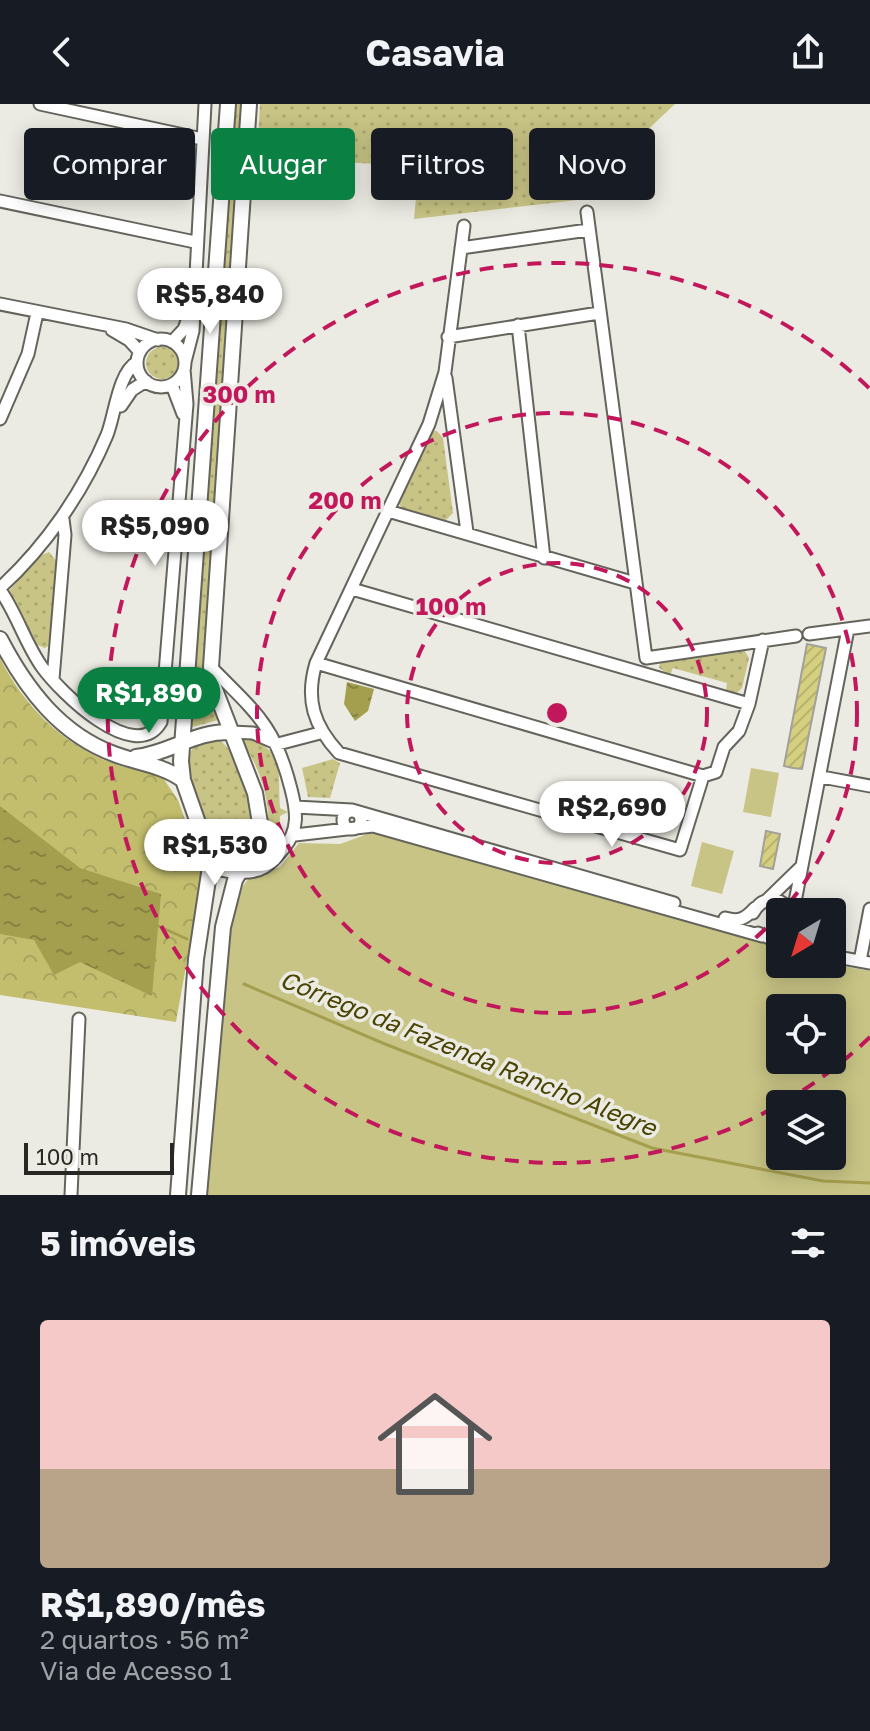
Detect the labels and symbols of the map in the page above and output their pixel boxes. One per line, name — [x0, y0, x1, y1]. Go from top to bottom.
pin: R$5,840 — [136, 268, 284, 336]
text: 300 m — [203, 379, 275, 408]
text: 200 m — [309, 485, 381, 514]
pin: R$5,090 — [81, 500, 229, 568]
text: 100 m — [416, 591, 486, 620]
pin: R$1,890 — [75, 667, 223, 735]
centre of rings — [543, 699, 571, 727]
pin: R$2,690 — [538, 781, 686, 849]
pin: R$1,530 — [141, 819, 289, 887]
north arrow — [766, 898, 846, 978]
water label: Córrego da Fazenda Rancho Alegre — [276, 964, 663, 1143]
scale bar — [24, 1139, 174, 1175]

